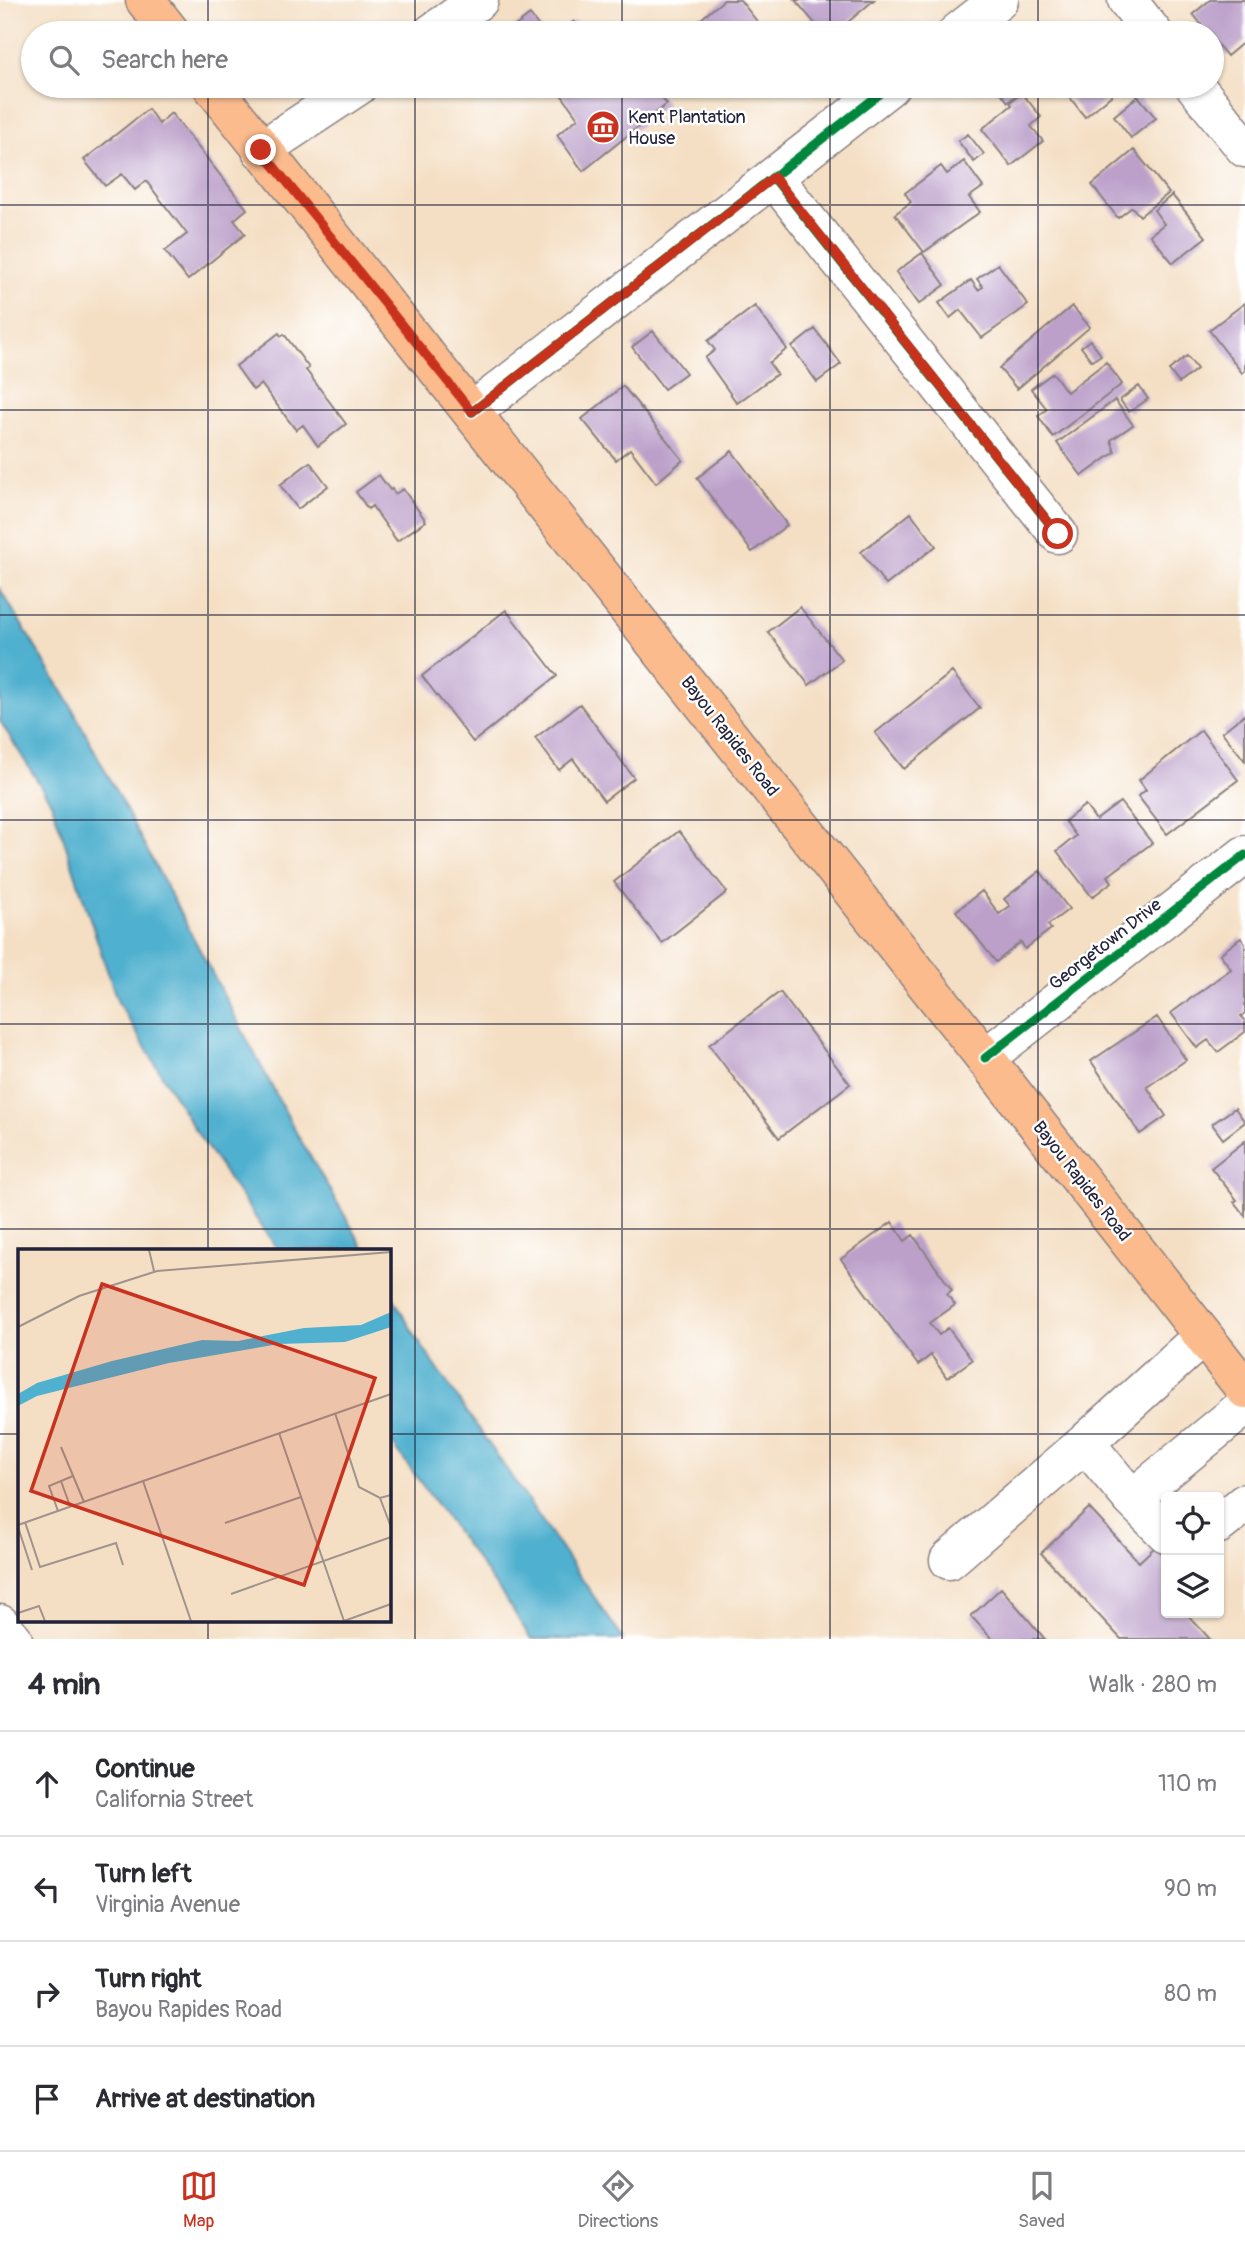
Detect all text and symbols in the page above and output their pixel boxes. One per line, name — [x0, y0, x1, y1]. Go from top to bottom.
search box — [21, 21, 1224, 98]
icon: search — [45, 41, 83, 79]
text: Search here — [101, 44, 228, 76]
place label: Kent Plantation House — [628, 106, 746, 150]
museum icon: Kent Plantation House — [584, 108, 622, 146]
route end — [245, 134, 276, 165]
route start — [1042, 518, 1073, 549]
street label: Bayou Rapides Road — [675, 672, 784, 801]
street label: Georgetown Drive — [1045, 893, 1166, 995]
street label: Bayou Rapides Road — [1027, 1117, 1136, 1246]
inset map — [18, 1249, 390, 1622]
map controls — [1161, 1492, 1224, 1618]
button: locate — [1161, 1492, 1224, 1555]
button: layers — [1161, 1555, 1224, 1618]
text: 4 min — [28, 1666, 101, 1703]
text: Walk · 280 m — [1089, 1670, 1217, 1699]
text: Continue — [95, 1753, 195, 1785]
icon: ahead — [28, 1765, 66, 1803]
text: 110 m — [1158, 1769, 1217, 1798]
text: California Street — [95, 1785, 253, 1814]
text: Turn left — [95, 1858, 191, 1890]
icon: left — [28, 1870, 66, 1908]
text: 90 m — [1164, 1874, 1217, 1903]
text: Virginia Avenue — [95, 1890, 240, 1919]
text: Turn right — [95, 1963, 201, 1995]
icon: right — [28, 1975, 66, 2013]
text: 80 m — [1164, 1979, 1217, 2008]
text: Bayou Rapides Road — [95, 1995, 282, 2024]
icon: arrive — [28, 2080, 66, 2118]
text: Arrive at destination — [95, 2083, 315, 2115]
tab: Map — [180, 2167, 218, 2233]
tab: Directions — [578, 2167, 658, 2233]
tab: Saved — [1018, 2167, 1065, 2233]

